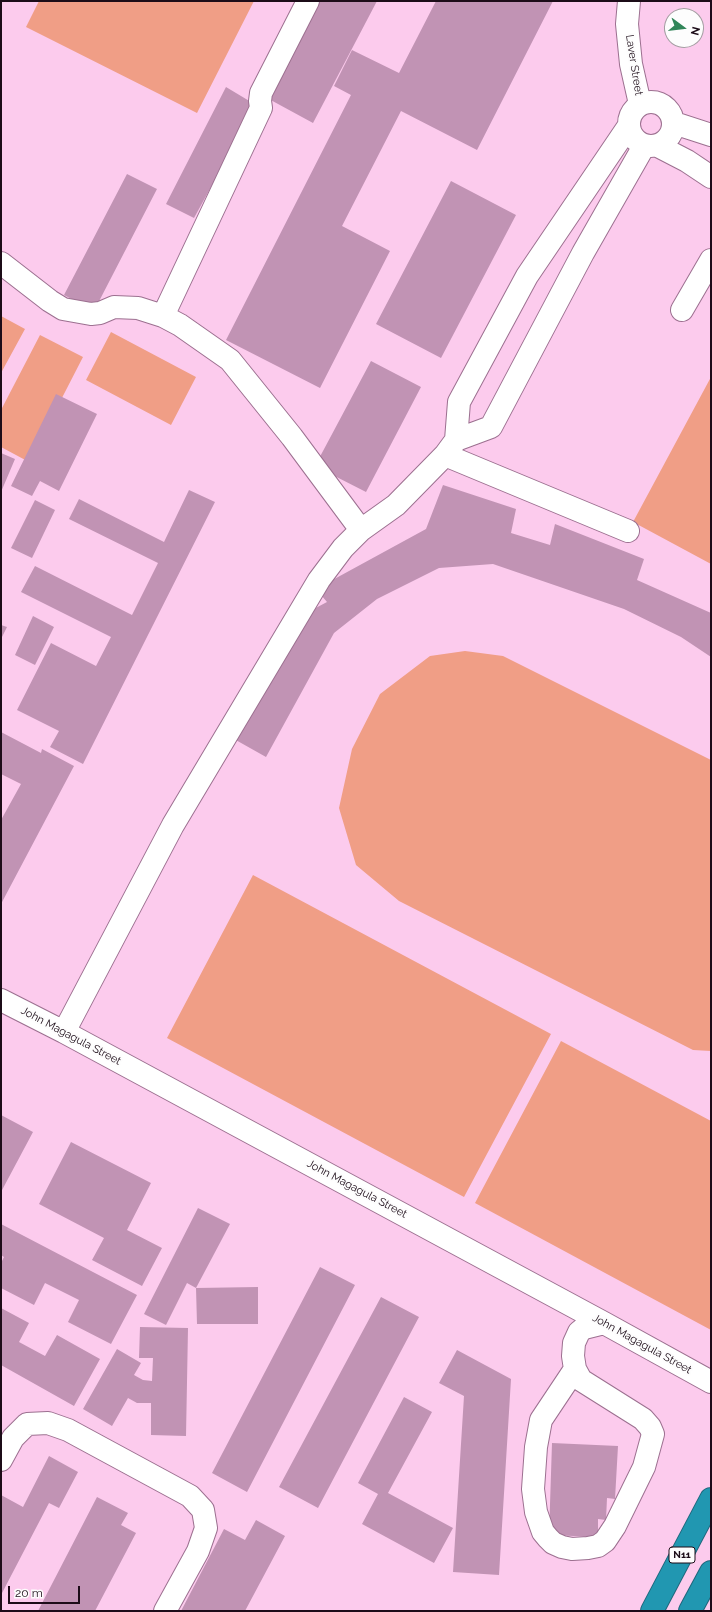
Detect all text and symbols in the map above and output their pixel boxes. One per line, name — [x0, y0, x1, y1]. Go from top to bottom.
north arrow — [664, 8, 704, 48]
text: N — [688, 25, 702, 37]
street label: Laver Street — [623, 34, 645, 96]
street label: John Magagula Street — [19, 1004, 123, 1068]
street label: John Magagula Street — [305, 1157, 409, 1221]
street label: John Magagula Street — [590, 1311, 694, 1377]
road number: N11 — [669, 1547, 695, 1563]
scale bar — [10, 1578, 82, 1604]
text: 20 m — [15, 1586, 43, 1600]

